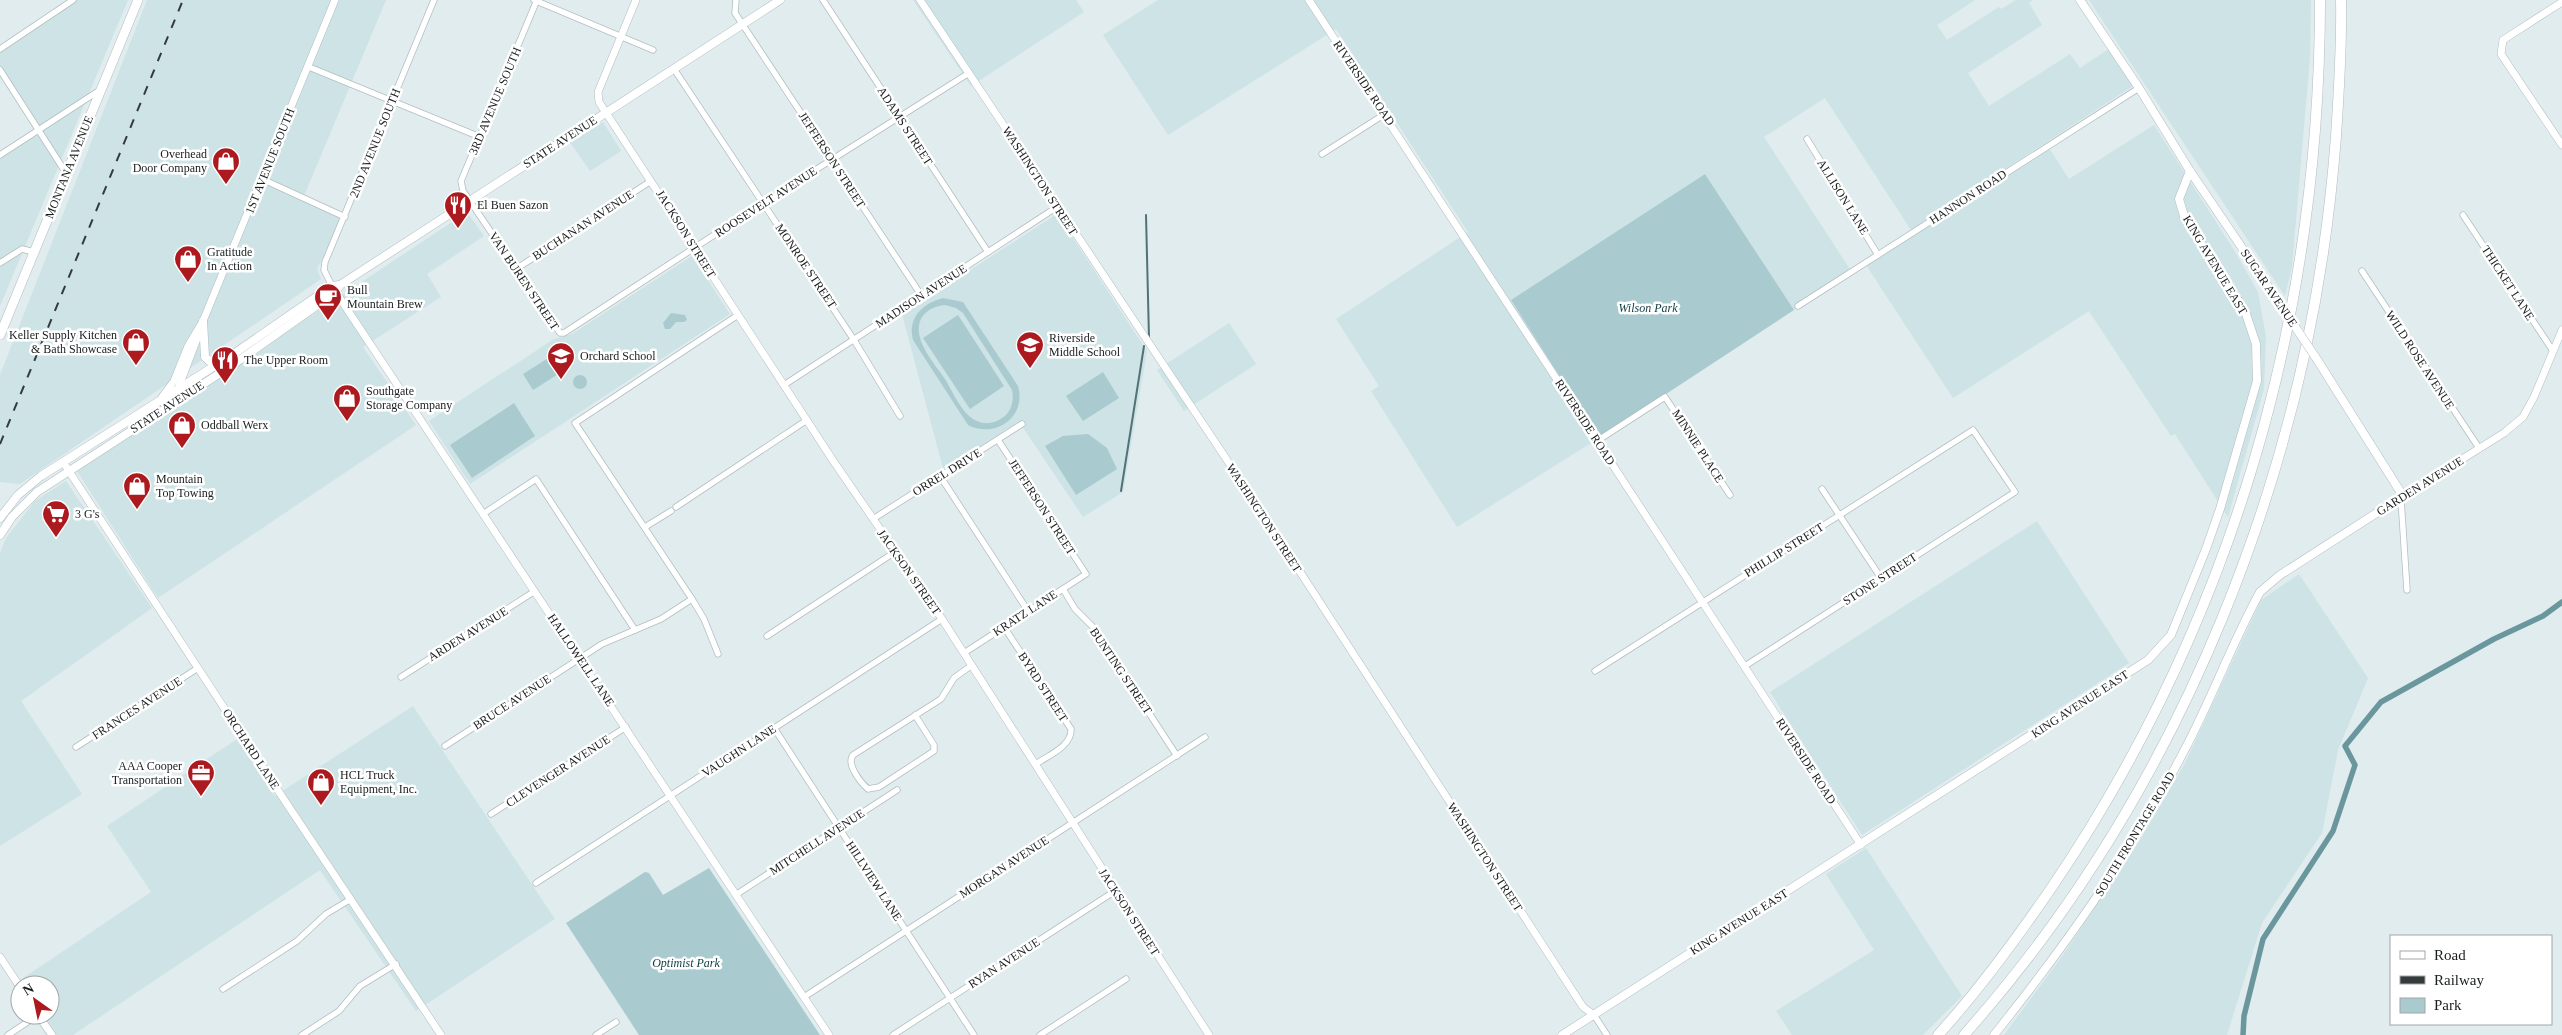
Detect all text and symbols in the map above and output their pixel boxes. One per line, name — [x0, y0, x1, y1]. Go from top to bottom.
street label: RIVERSIDE ROAD — [1330, 38, 1398, 129]
street label: 3RD AVENUE SOUTH — [466, 45, 524, 157]
street label: ADAMS STREET — [875, 84, 936, 168]
street label: 2ND AVENUE SOUTH — [347, 86, 403, 200]
street label: 1ST AVENUE SOUTH — [242, 106, 298, 216]
street label: JEFFERSON STREET — [796, 109, 869, 211]
street label: MONTANA AVENUE — [42, 113, 96, 221]
street label: STATE AVENUE — [520, 113, 600, 171]
street label: WASHINGTON STREET — [1000, 124, 1081, 239]
shop icon: Overhead Door Company — [211, 146, 241, 185]
place label: Overhead Door Company — [133, 147, 207, 175]
street label: ALLISON LANE — [1814, 157, 1872, 237]
street label: ROOSEVELT AVENUE — [712, 164, 820, 240]
street label: HANNON ROAD — [1927, 167, 2009, 227]
street label: BUCHANAN AVENUE — [530, 187, 636, 263]
street label: JACKSON STREET — [653, 187, 719, 281]
restaurant icon: El Buen Sazon — [443, 190, 473, 229]
place label: El Buen Sazon — [477, 198, 548, 212]
street label: KING AVENUE EAST — [2180, 213, 2250, 318]
street label: MONROE STREET — [773, 221, 840, 312]
street label: VAN BUREN STREET — [486, 229, 562, 333]
street label: THICKET LANE — [2479, 243, 2537, 323]
shop icon: Gratitude In Action — [173, 244, 203, 283]
place label: Gratitude In Action — [207, 245, 252, 273]
street label: SUGAR AVENUE — [2238, 246, 2300, 330]
street label: MADISON AVENUE — [873, 261, 969, 331]
cafe icon: Bull Mountain Brew — [313, 282, 343, 321]
place label: Bull Mountain Brew — [347, 283, 423, 311]
park label: Wilson Park — [1619, 301, 1678, 315]
street label: WILD ROSE AVENUE — [2383, 308, 2457, 412]
shop icon: Keller Supply Kitchen & Bath Showcase — [121, 327, 151, 366]
place label: Keller Supply Kitchen & Bath Showcase — [9, 328, 117, 356]
school or university icon: Riverside Middle School — [1015, 330, 1045, 369]
place label: Riverside Middle School — [1049, 331, 1121, 359]
school or university icon: Orchard School — [546, 341, 576, 380]
restaurant icon: The Upper Room — [210, 345, 240, 384]
place label: Orchard School — [580, 349, 656, 363]
place label: The Upper Room — [244, 353, 329, 367]
street label: RIVERSIDE ROAD — [1552, 376, 1618, 468]
street label: STATE AVENUE — [127, 378, 207, 436]
shop icon: Southgate Storage Company — [332, 383, 362, 422]
place label: Southgate Storage Company — [366, 384, 452, 412]
street label: MINNIE PLACE — [1669, 407, 1727, 485]
shop icon: Oddball Werx — [167, 410, 197, 449]
place label: Oddball Werx — [201, 418, 268, 432]
street label: ORREL DRIVE — [910, 445, 984, 499]
street label: GARDEN AVENUE — [2374, 454, 2466, 518]
street label: JEFFERSON STREET — [1006, 456, 1079, 558]
street label: WASHINGTON STREET — [1224, 461, 1305, 576]
shop icon: Mountain Top Towing — [122, 471, 152, 510]
place label: Mountain Top Towing — [156, 472, 214, 500]
supermarket icon: 3 G's — [41, 499, 71, 538]
place label: 3 G's — [75, 507, 100, 521]
street label: PHILLIP STREET — [1742, 520, 1827, 580]
street label: JACKSON STREET — [874, 527, 944, 618]
street label: STONE STREET — [1840, 549, 1920, 608]
street label: KRATZ LANE — [990, 587, 1060, 639]
street label: ARDEN AVENUE — [426, 604, 510, 664]
street label: HALLOWELL LANE — [545, 611, 617, 709]
street label: BUNTING STREET — [1087, 625, 1155, 717]
street label: BYRD STREET — [1015, 649, 1071, 725]
street label: KING AVENUE EAST — [2029, 667, 2132, 741]
street label: BRUCE AVENUE — [470, 672, 554, 732]
street label: FRANCES AVENUE — [90, 674, 184, 742]
street label: ORCHARD LANE — [220, 706, 282, 792]
street label: RIVERSIDE ROAD — [1773, 715, 1839, 807]
street label: VAUGHN LANE — [699, 722, 779, 780]
street label: CLEVENGER AVENUE — [503, 732, 613, 810]
office icon: AAA Cooper Transportation — [186, 758, 216, 797]
place label: AAA Cooper Transportation — [112, 759, 182, 787]
shop icon: HCL Truck Equipment, Inc. — [306, 767, 336, 806]
place label: HCL Truck Equipment, Inc. — [340, 768, 417, 796]
street label: SOUTH FRONTAGE ROAD — [2092, 769, 2178, 899]
street label: WASHINGTON STREET — [1445, 800, 1526, 915]
street label: MITCHELL AVENUE — [767, 806, 867, 878]
street label: MORGAN AVENUE — [957, 833, 1051, 901]
street label: HILLVIEW LANE — [843, 838, 905, 924]
street label: JACKSON STREET — [1096, 866, 1163, 959]
street label: KING AVENUE EAST — [1687, 886, 1791, 958]
street label: RYAN AVENUE — [966, 935, 1042, 991]
legend — [2390, 935, 2552, 1025]
text: Road — [2434, 947, 2466, 963]
park label: Optimist Park — [652, 956, 721, 970]
text: Railway — [2434, 972, 2484, 988]
north arrow — [10, 975, 60, 1025]
text: N — [20, 980, 37, 999]
text: Park — [2434, 997, 2462, 1013]

